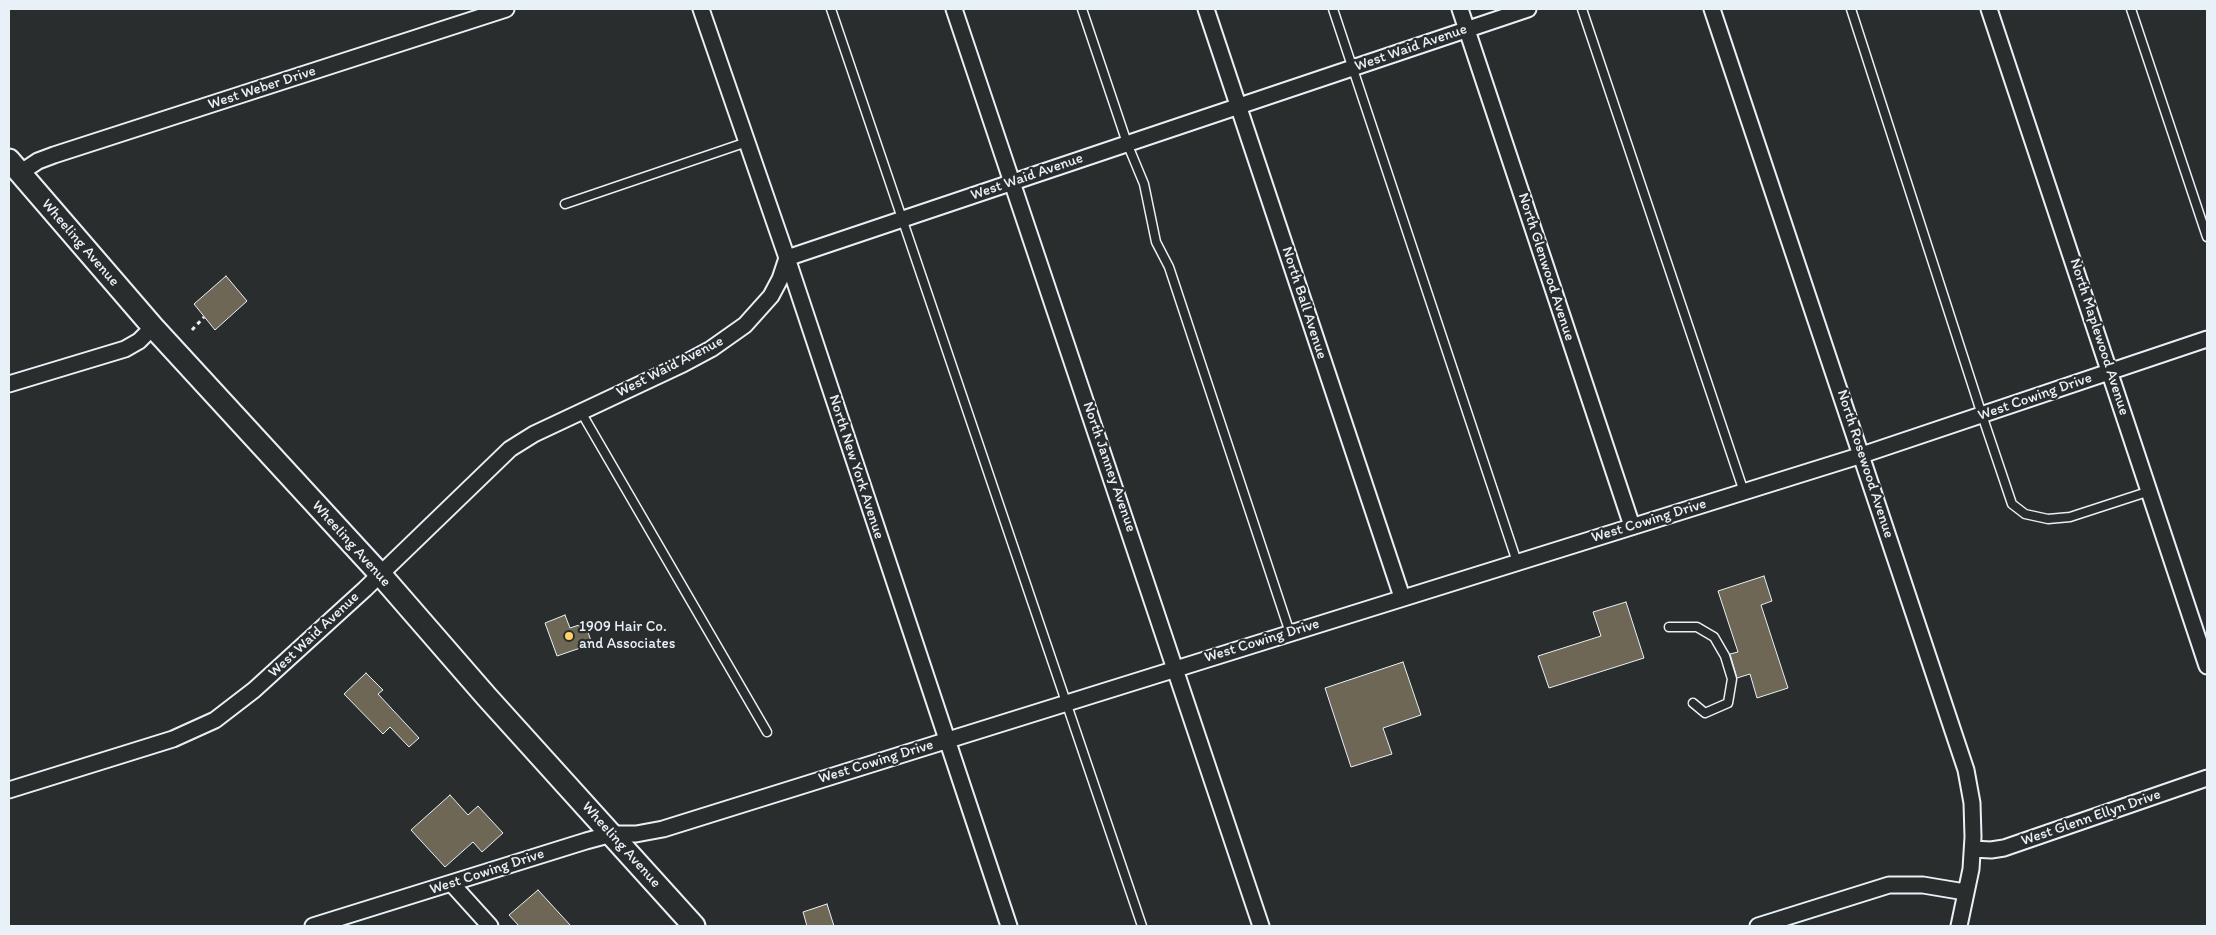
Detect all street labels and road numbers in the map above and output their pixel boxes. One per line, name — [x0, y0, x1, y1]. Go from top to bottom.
street label: West Waid Avenue — [1352, 20, 1470, 76]
street label: West Weber Drive — [206, 62, 318, 114]
street label: West Waid Avenue — [968, 149, 1086, 205]
street label: North Glenwood Avenue — [1514, 191, 1578, 343]
street label: Wheeling Avenue — [37, 196, 123, 290]
street label: North Ball Avenue — [1277, 245, 1331, 361]
street label: North Maplewood Avenue — [2065, 256, 2133, 418]
street label: West Waid Avenue — [614, 332, 726, 402]
street label: West Cowing Drive — [1976, 369, 2094, 425]
street label: North Rosewood Avenue — [1832, 387, 1898, 541]
street label: North New York Avenue — [824, 393, 888, 541]
street label: North Janney Avenue — [1078, 400, 1140, 534]
street label: West Cowing Drive — [1589, 495, 1709, 547]
street label: Wheeling Avenue — [308, 497, 394, 591]
street label: West Waid Avenue — [265, 588, 363, 682]
street label: West Cowing Drive — [1202, 615, 1322, 667]
street label: West Cowing Drive — [816, 736, 936, 788]
street label: West Glenn Ellyn Drive — [2019, 786, 2163, 850]
street label: Wheeling Avenue — [578, 798, 664, 892]
street label: West Cowing Drive — [427, 845, 547, 899]

